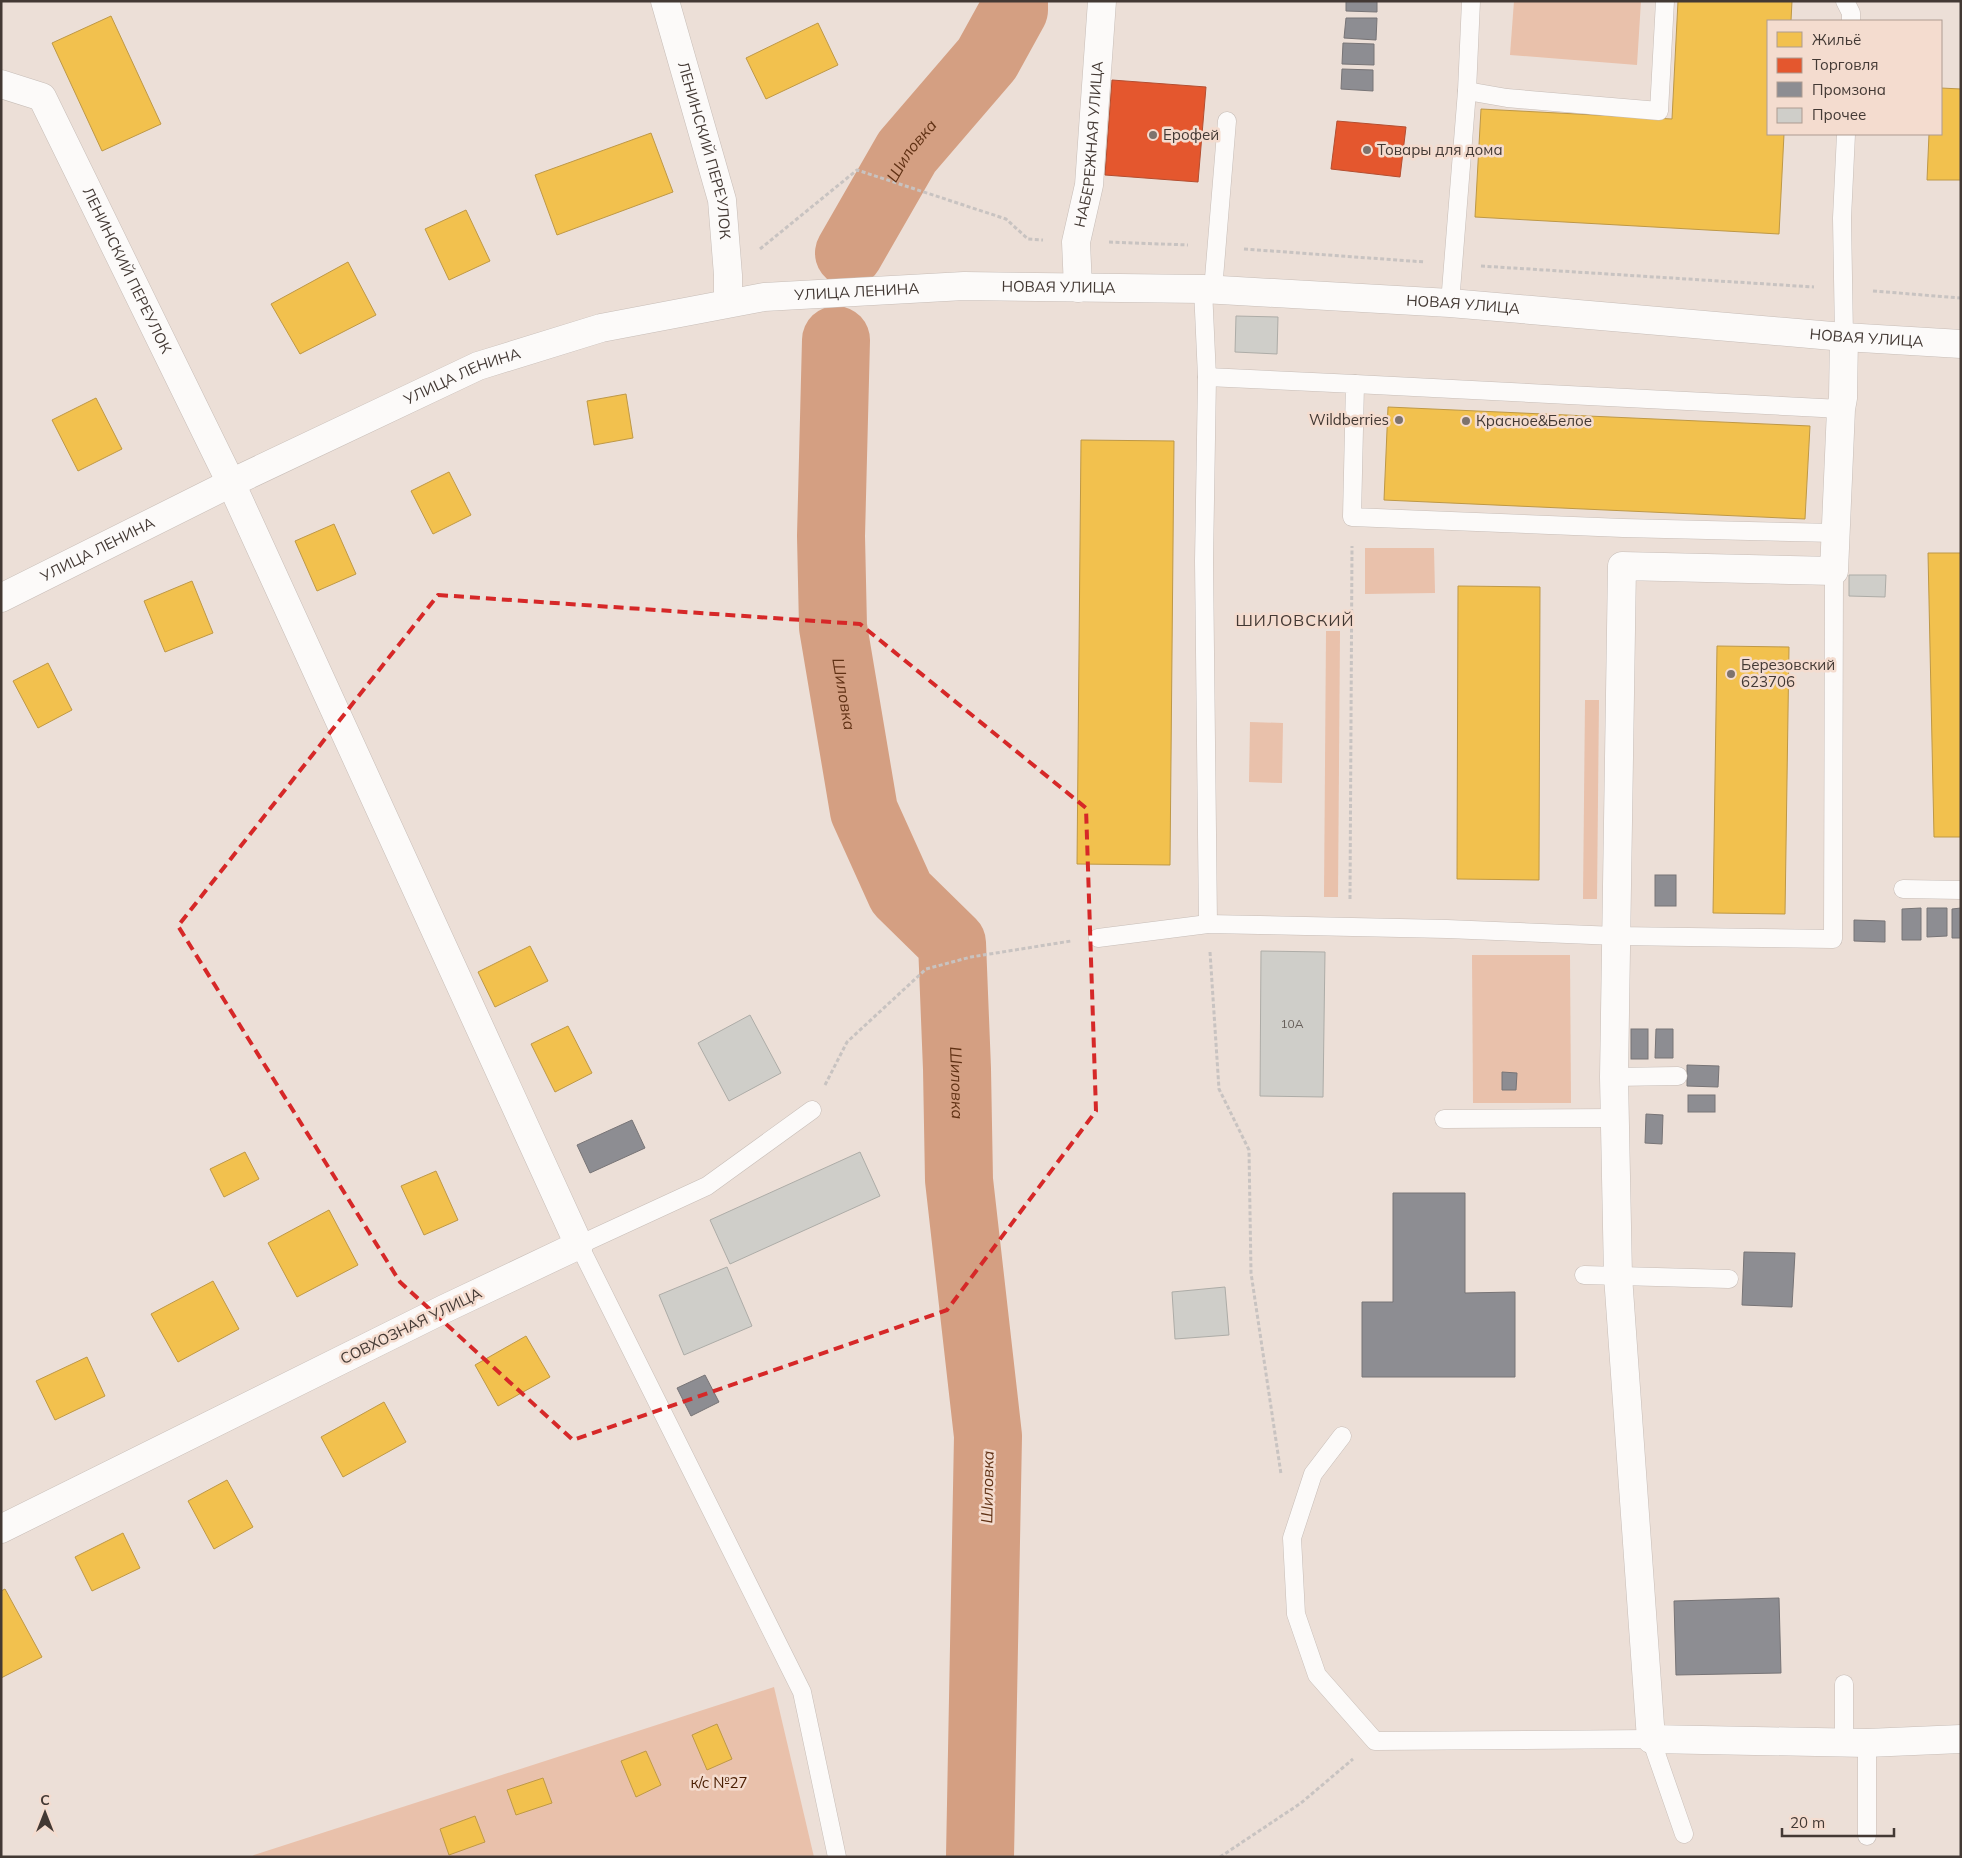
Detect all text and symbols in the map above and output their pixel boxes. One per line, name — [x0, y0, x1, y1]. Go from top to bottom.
legend — [1767, 20, 1942, 135]
text: Жильё — [1812, 30, 1861, 49]
text: Торговля — [1812, 55, 1879, 74]
street label: ЛЕНИНСКИЙ ПЕРЕУЛОК — [674, 59, 735, 240]
street label: НАБЕРЕЖНАЯ УЛИЦА — [1070, 60, 1107, 229]
text: Промзона — [1812, 80, 1886, 99]
text: Прочее — [1812, 105, 1866, 124]
water label: Шиловка — [882, 115, 941, 186]
place label: Ерофей — [1163, 125, 1219, 144]
marker: Ерофей — [1147, 129, 1159, 141]
place label: Товары для дома — [1377, 140, 1503, 159]
marker: Товары для дома — [1361, 144, 1373, 156]
street label: ЛЕНИНСКИЙ ПЕРЕУЛОК — [79, 184, 176, 356]
street label: НОВАЯ УЛИЦА — [1001, 276, 1116, 297]
street label: УЛИЦА ЛЕНИНА — [793, 278, 920, 304]
street label: НОВАЯ УЛИЦА — [1406, 291, 1521, 318]
street label: НОВАЯ УЛИЦА — [1809, 324, 1924, 351]
street label: УЛИЦА ЛЕНИНА — [400, 343, 523, 409]
place label: Wildberries — [1309, 410, 1389, 429]
place label: Красное&Белое — [1476, 411, 1592, 430]
marker: Wildberries — [1393, 414, 1405, 426]
marker: Красное&Белое — [1460, 415, 1472, 427]
street label: УЛИЦА ЛЕНИНА — [36, 513, 158, 586]
district label: ШИЛОВСКИЙ — [1235, 610, 1355, 630]
place label: Березовский 623706 — [1741, 655, 1835, 691]
water label: Шиловка — [828, 656, 860, 732]
marker: Березовский 623706 — [1725, 668, 1737, 680]
house number: 10А — [1280, 1016, 1304, 1031]
water label: Шиловка — [946, 1046, 968, 1120]
street label: СОВХОЗНАЯ УЛИЦА — [337, 1283, 485, 1368]
water label: Шиловка — [976, 1450, 998, 1524]
park label: к/с №27 — [690, 1773, 748, 1792]
north arrow — [20, 1788, 70, 1838]
text: С — [40, 1791, 50, 1809]
scale bar — [1782, 1806, 1894, 1838]
text: 20 m — [1790, 1813, 1825, 1832]

